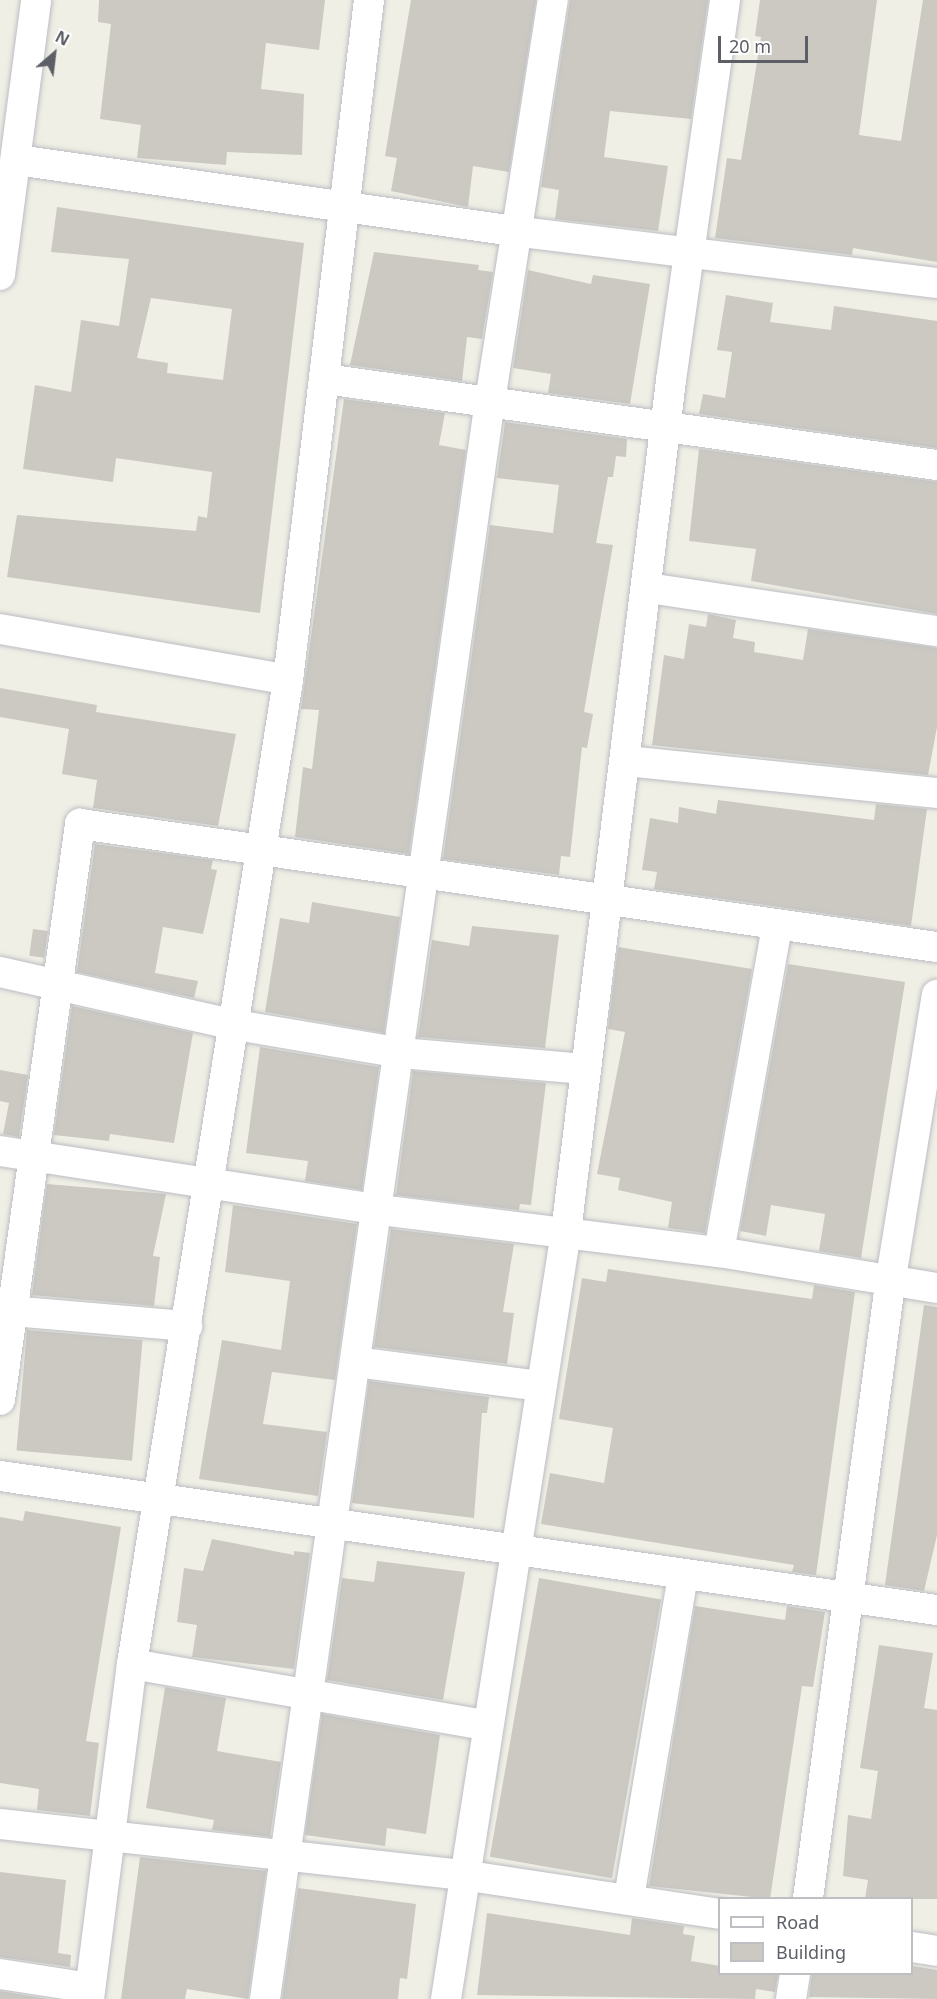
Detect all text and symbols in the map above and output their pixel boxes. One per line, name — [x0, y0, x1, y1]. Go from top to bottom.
north arrow — [24, 24, 84, 84]
scale bar — [721, 24, 811, 62]
text: N — [52, 25, 73, 51]
text: 20 m — [729, 34, 771, 58]
legend — [718, 1897, 913, 1975]
text: Road — [776, 1910, 819, 1934]
text: Building — [776, 1940, 846, 1964]

